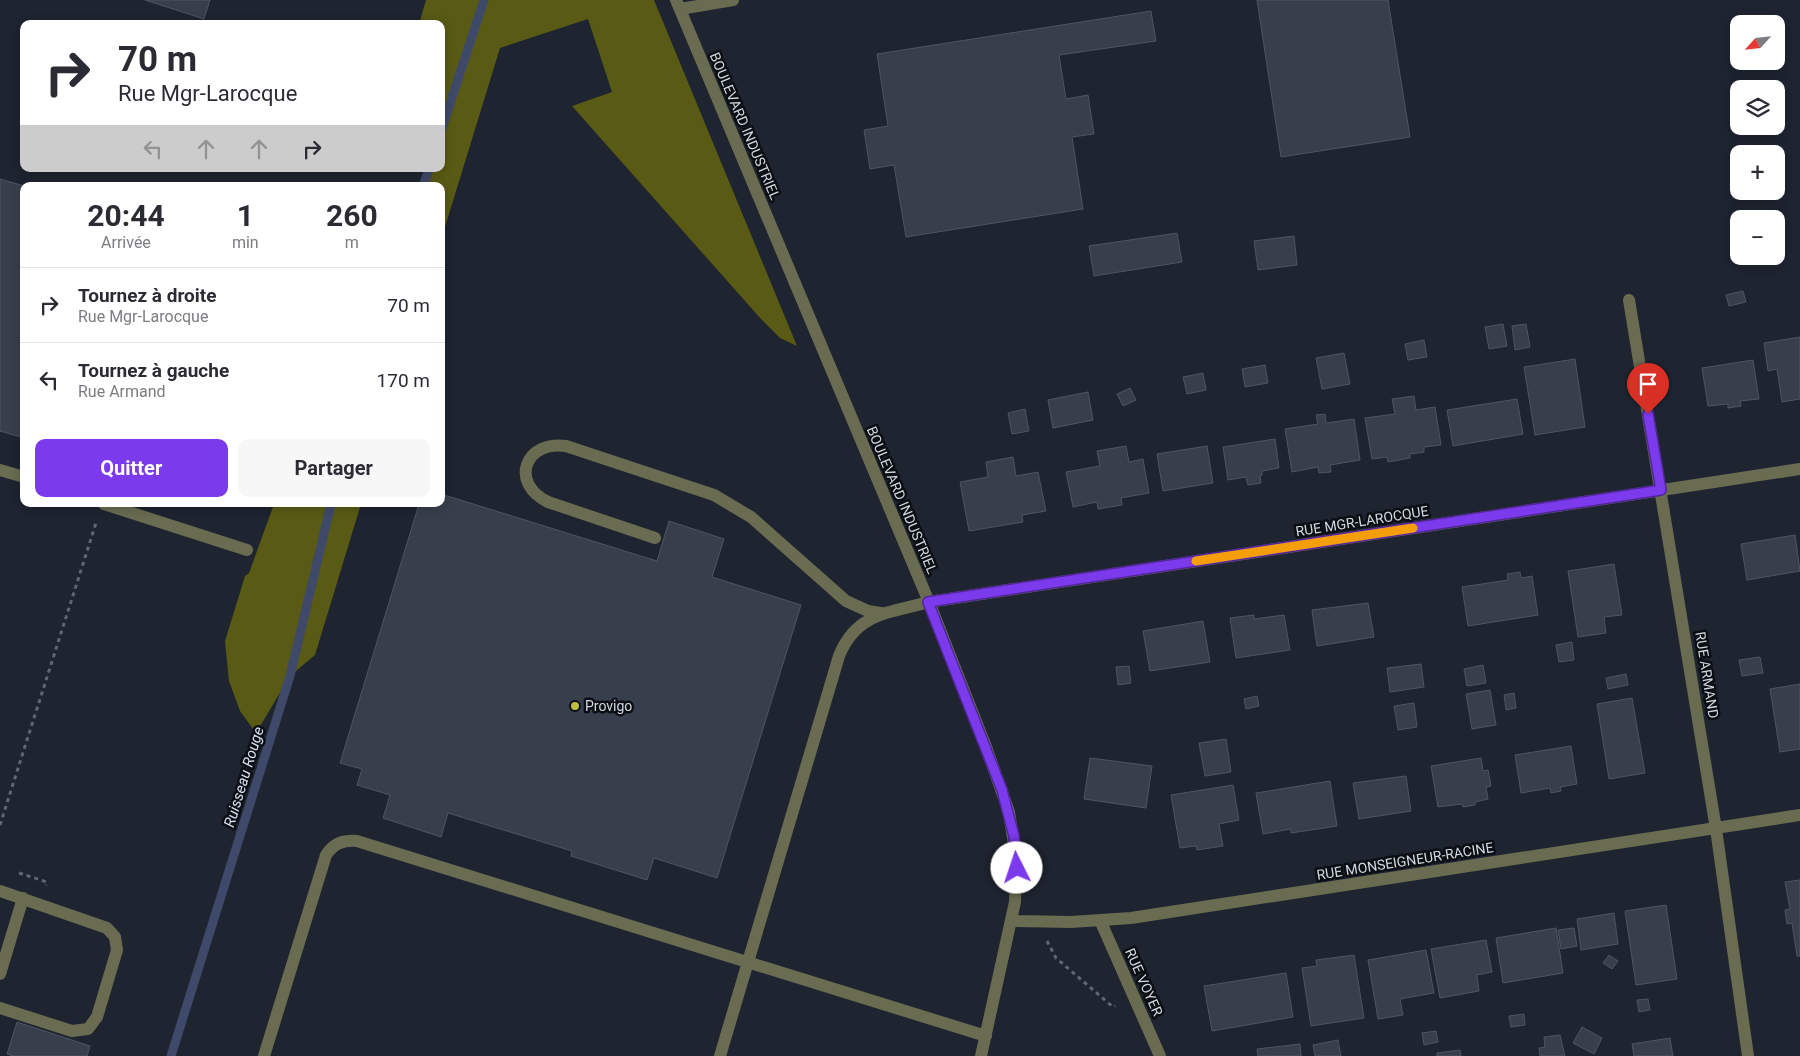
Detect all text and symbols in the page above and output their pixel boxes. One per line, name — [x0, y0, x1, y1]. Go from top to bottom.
north arrow — [1730, 15, 1785, 70]
map controls — [1730, 15, 1785, 265]
text: 70 m — [118, 39, 197, 80]
icon: right — [35, 40, 100, 105]
street label: BOULEVARD INDUSTRIEL — [707, 50, 783, 202]
button: layers — [1730, 80, 1785, 135]
text: Rue Mgr-Larocque — [118, 81, 297, 106]
icon: left — [139, 135, 167, 163]
icon: ahead — [192, 135, 220, 163]
icon: ahead — [245, 135, 273, 163]
icon: right — [298, 135, 326, 163]
button: + — [1730, 145, 1785, 200]
text: 20:44 — [87, 198, 165, 233]
text: 1 — [237, 198, 254, 233]
text: 260 — [326, 198, 378, 233]
button: − — [1730, 210, 1785, 265]
text: Arrivée — [101, 233, 151, 252]
text: min — [232, 233, 259, 252]
text: m — [345, 233, 359, 252]
text: Tournez à droite — [78, 284, 217, 307]
icon: right — [35, 291, 63, 319]
text: 70 m — [387, 294, 430, 317]
text: Rue Mgr-Larocque — [78, 307, 208, 326]
text: Tournez à gauche — [78, 359, 229, 382]
pin — [1627, 363, 1669, 414]
icon: left — [35, 366, 63, 394]
text: 170 m — [377, 369, 430, 392]
icon: arrive — [1634, 370, 1662, 398]
text: Rue Armand — [78, 382, 166, 401]
street label: BOULEVARD INDUSTRIEL — [864, 424, 940, 576]
button: Quitter — [35, 439, 228, 497]
button: Partager — [238, 439, 430, 497]
street label: RUE MGR-LAROCQUE — [1294, 503, 1430, 539]
street label: RUE ARMAND — [1692, 631, 1722, 719]
place label: Provigo — [585, 698, 632, 714]
marker: Provigo — [569, 700, 581, 712]
water label: Ruisseau Rouge — [220, 724, 268, 829]
street label: RUE MONSEIGNEUR-RACINE — [1316, 839, 1495, 883]
position arrow — [990, 841, 1042, 893]
street label: RUE VOYER — [1122, 946, 1166, 1019]

